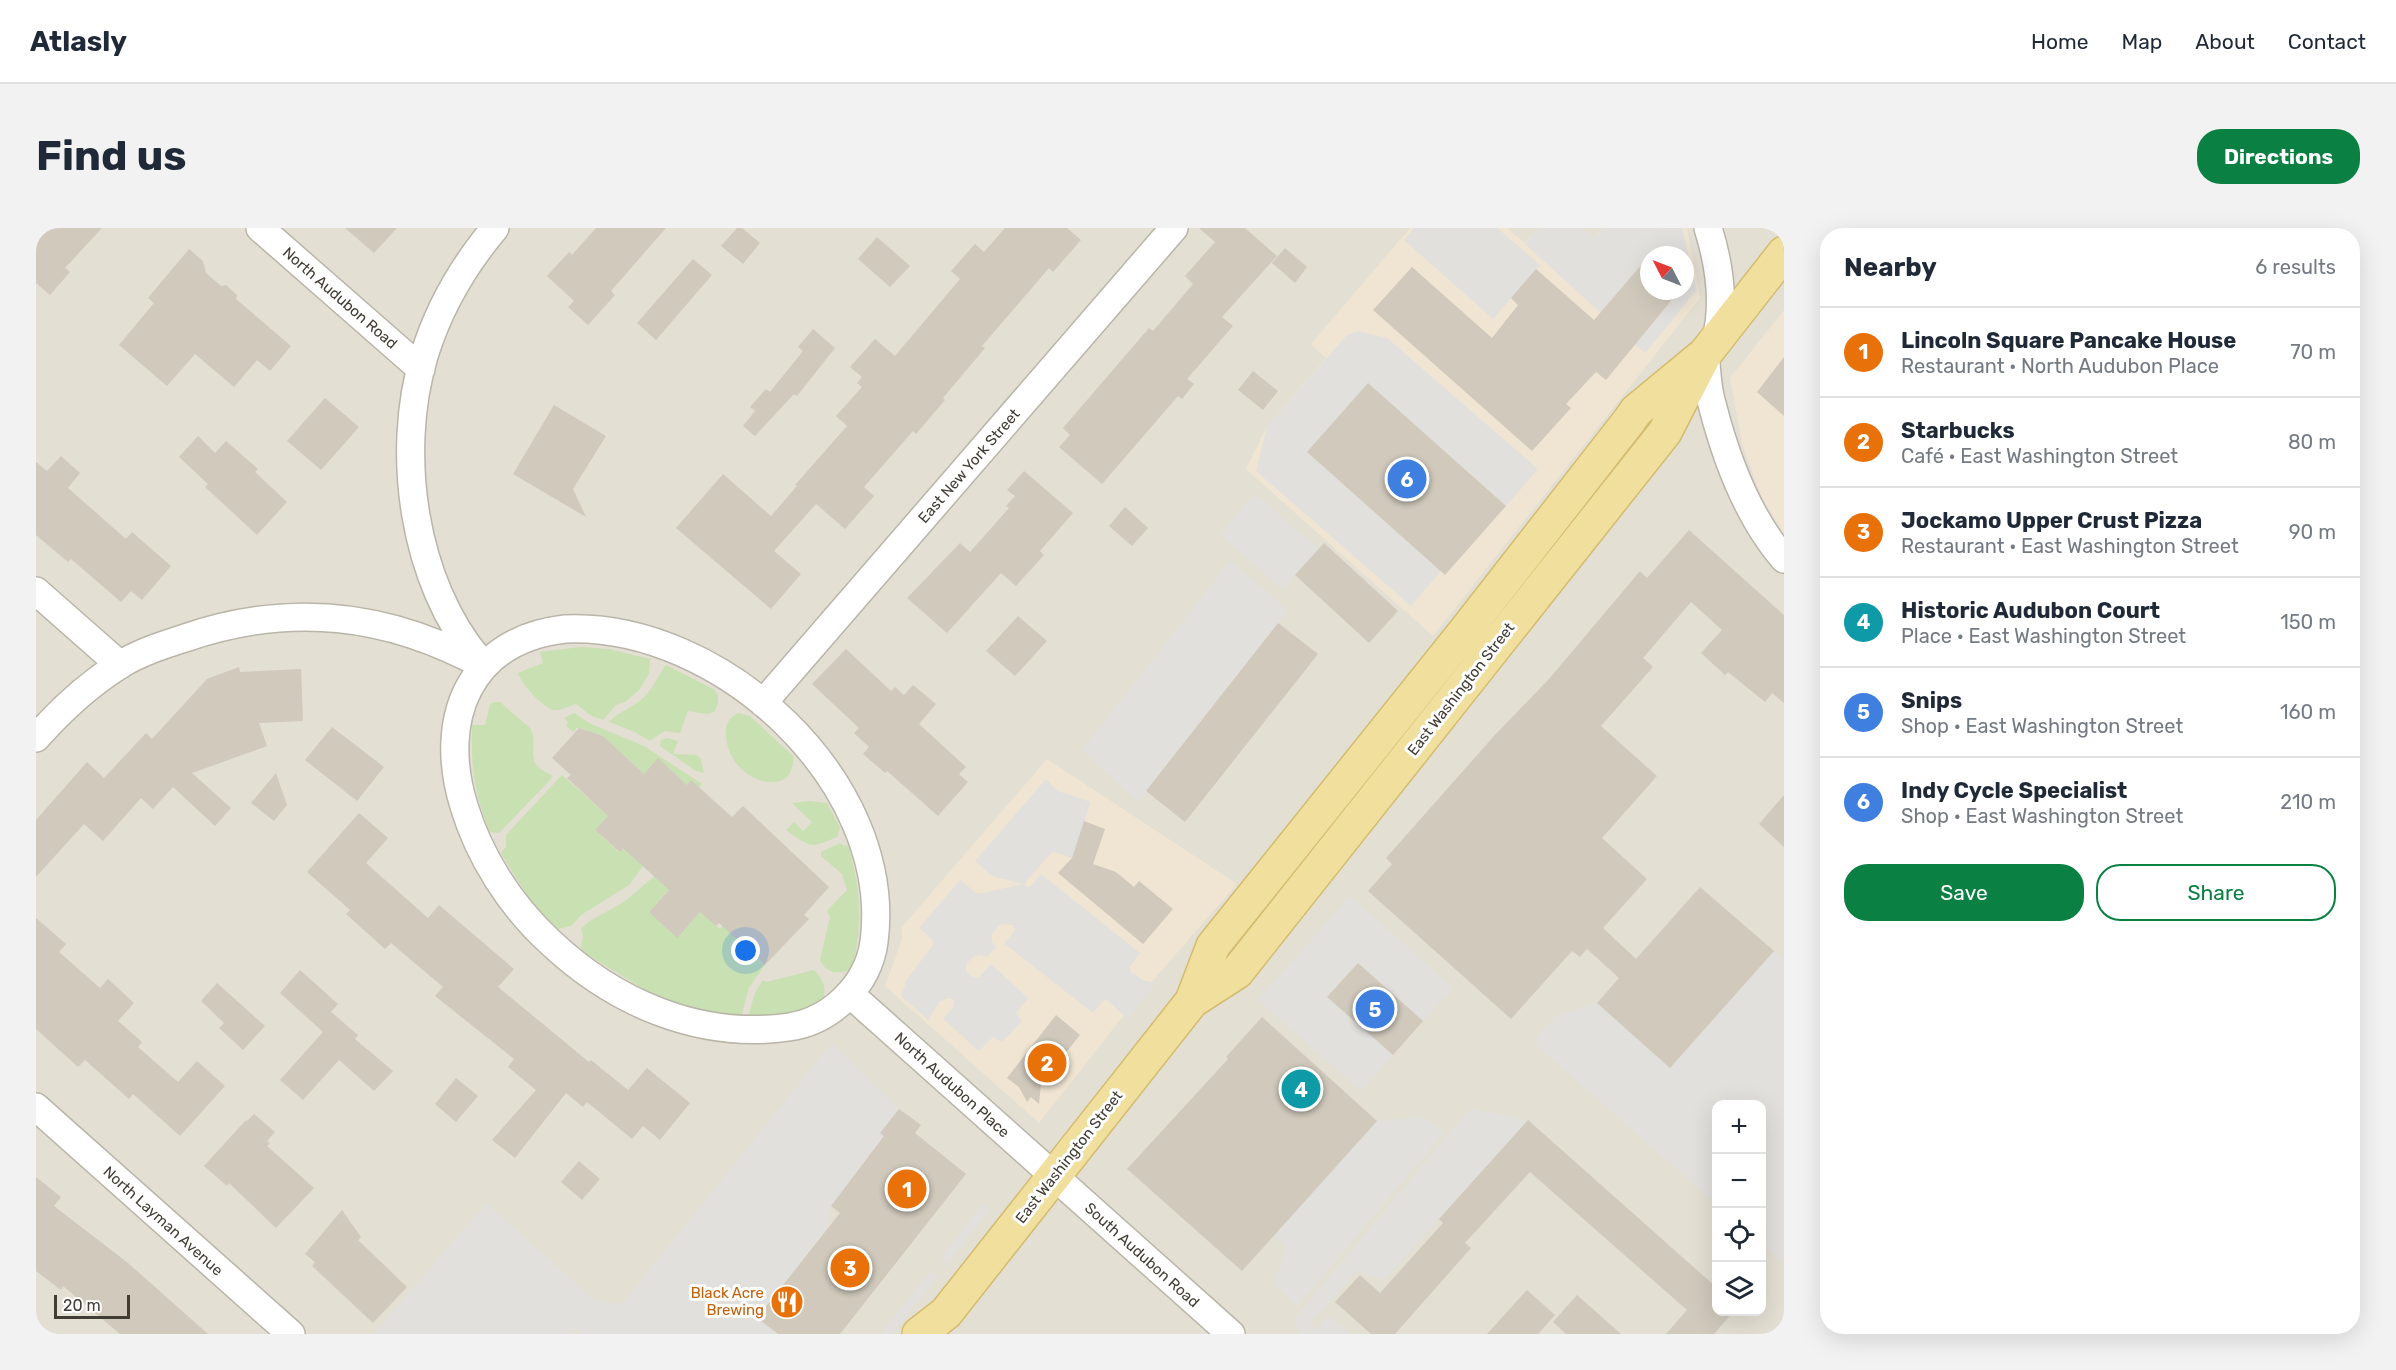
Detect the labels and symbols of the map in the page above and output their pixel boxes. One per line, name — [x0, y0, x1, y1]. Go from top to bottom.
street label: North Audubon Road — [279, 243, 401, 353]
north arrow — [1640, 246, 1694, 300]
street label: East New York Street — [914, 405, 1024, 527]
pin: 6 — [1388, 456, 1426, 502]
street label: East Washington Street — [1404, 619, 1518, 759]
your location — [731, 936, 760, 965]
pin: 5 — [1356, 986, 1394, 1032]
street label: North Audubon Place — [891, 1029, 1013, 1141]
pin: 2 — [1028, 1040, 1066, 1086]
pin: 4 — [1282, 1066, 1320, 1112]
street label: East Washington Street — [1012, 1087, 1126, 1227]
street label: North Layman Avenue — [99, 1163, 227, 1279]
pin: 1 — [888, 1166, 926, 1212]
street label: South Audubon Road — [1081, 1199, 1203, 1311]
pin: 3 — [830, 1246, 870, 1290]
place label: Black Acre Brewing — [691, 1284, 764, 1319]
restaurant icon: Black Acre Brewing — [769, 1284, 805, 1320]
scale bar — [54, 1292, 130, 1320]

